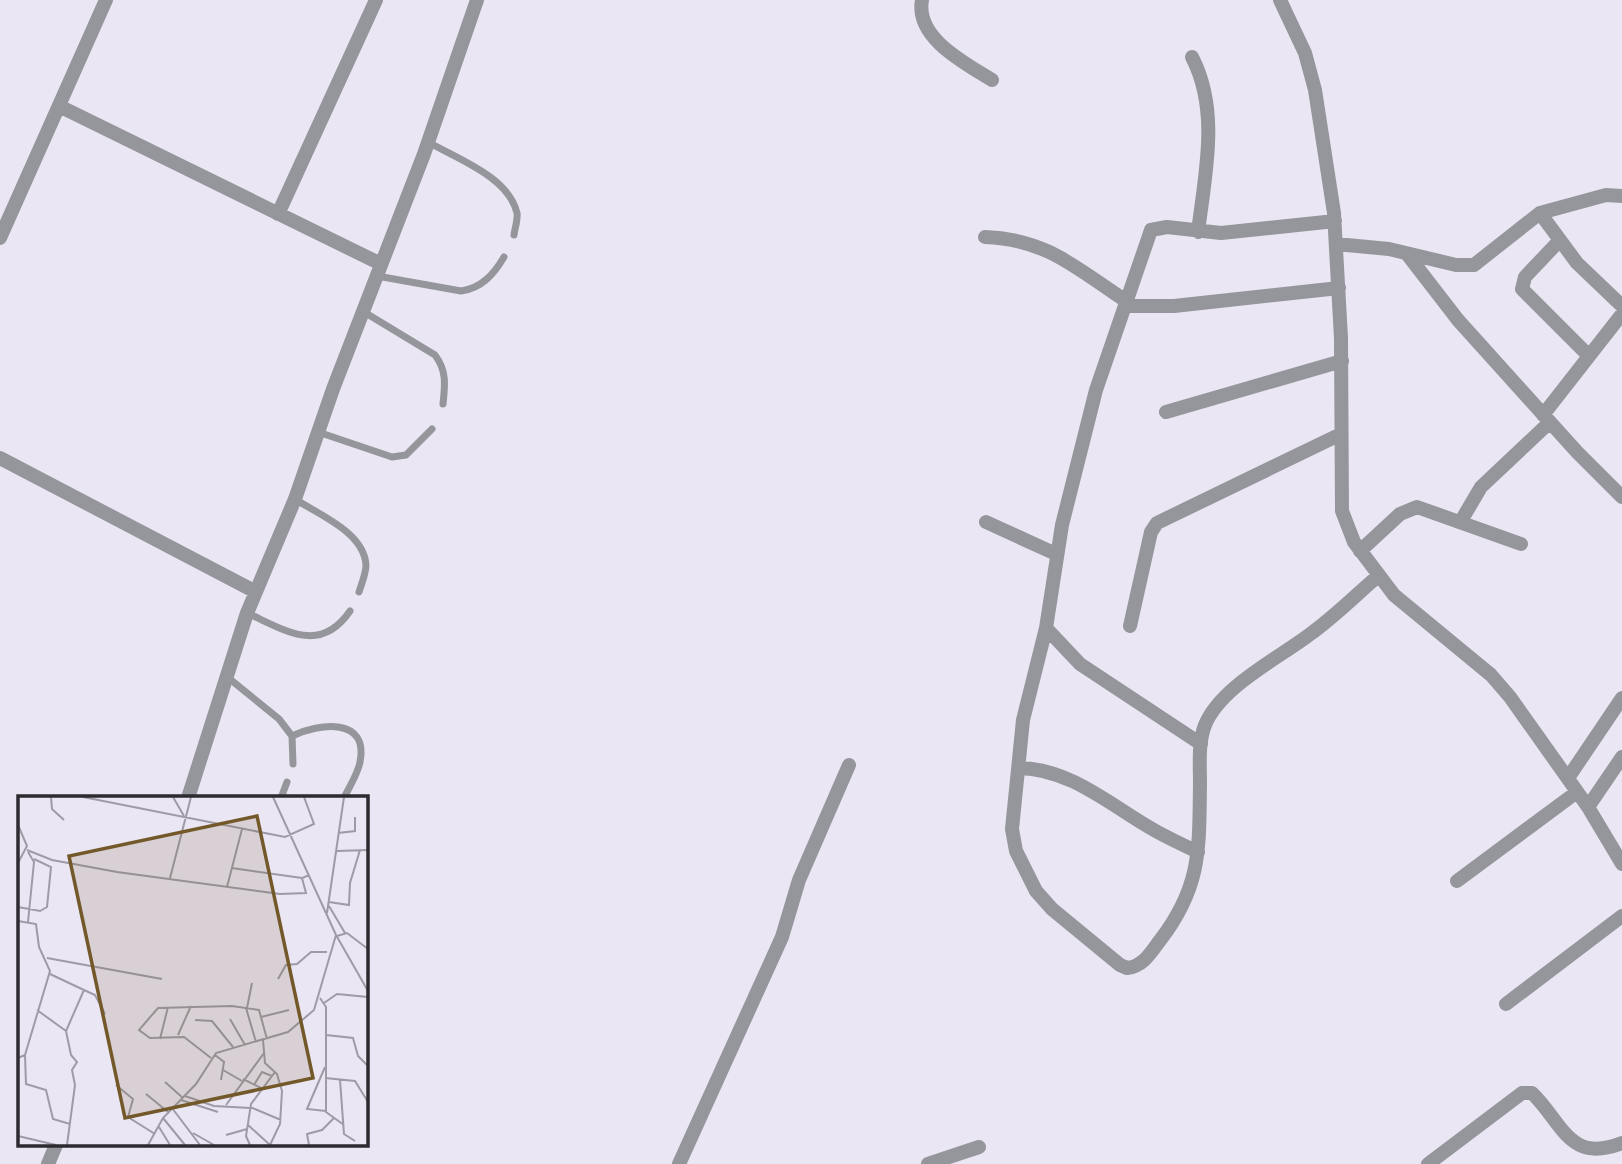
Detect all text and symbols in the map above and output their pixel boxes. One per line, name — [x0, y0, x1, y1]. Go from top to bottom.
inset map — [18, 796, 368, 1146]

